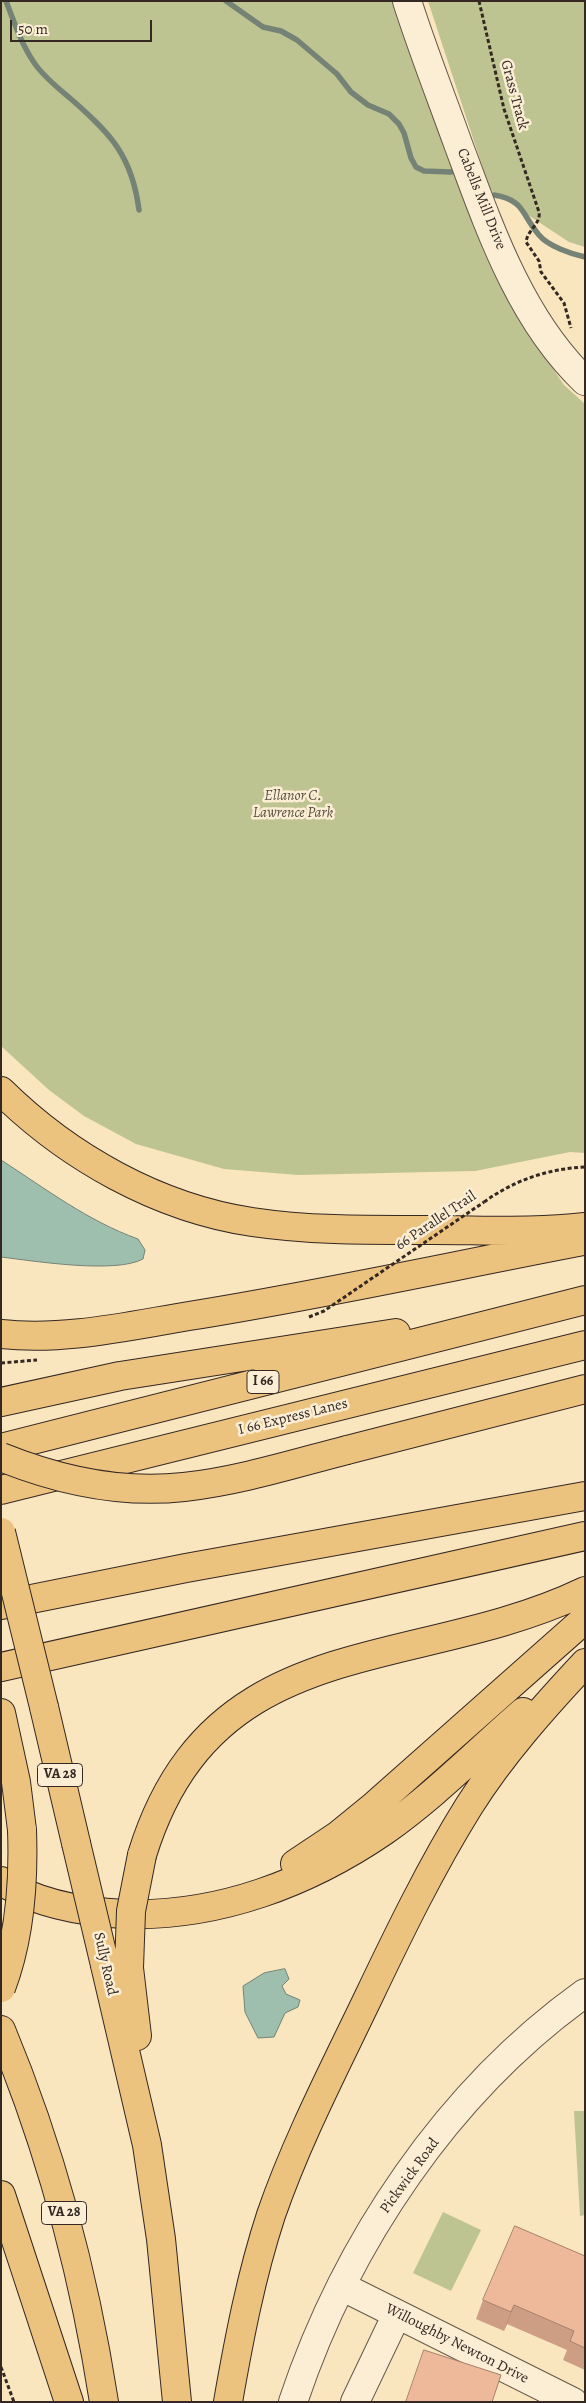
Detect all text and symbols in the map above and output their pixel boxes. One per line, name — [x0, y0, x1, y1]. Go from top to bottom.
scale bar — [12, 10, 155, 42]
text: 50 m — [18, 19, 48, 39]
street label: Grass Track — [496, 58, 532, 132]
street label: Cabells Mill Drive — [452, 146, 510, 252]
park label: Ellanor C. Lawrence Park — [253, 787, 333, 822]
street label: 66 Parallel Trail — [392, 1187, 480, 1255]
road number: I 66 — [247, 1370, 279, 1394]
street label: I 66 Express Lanes — [236, 1395, 350, 1439]
road number: VA 28 — [38, 1764, 82, 1786]
street label: Sully Road — [89, 1931, 121, 1997]
street label: Pickwick Road — [377, 2135, 443, 2217]
road number: VA 28 — [42, 2202, 86, 2224]
street label: Willoughby Newton Drive — [382, 2300, 532, 2388]

